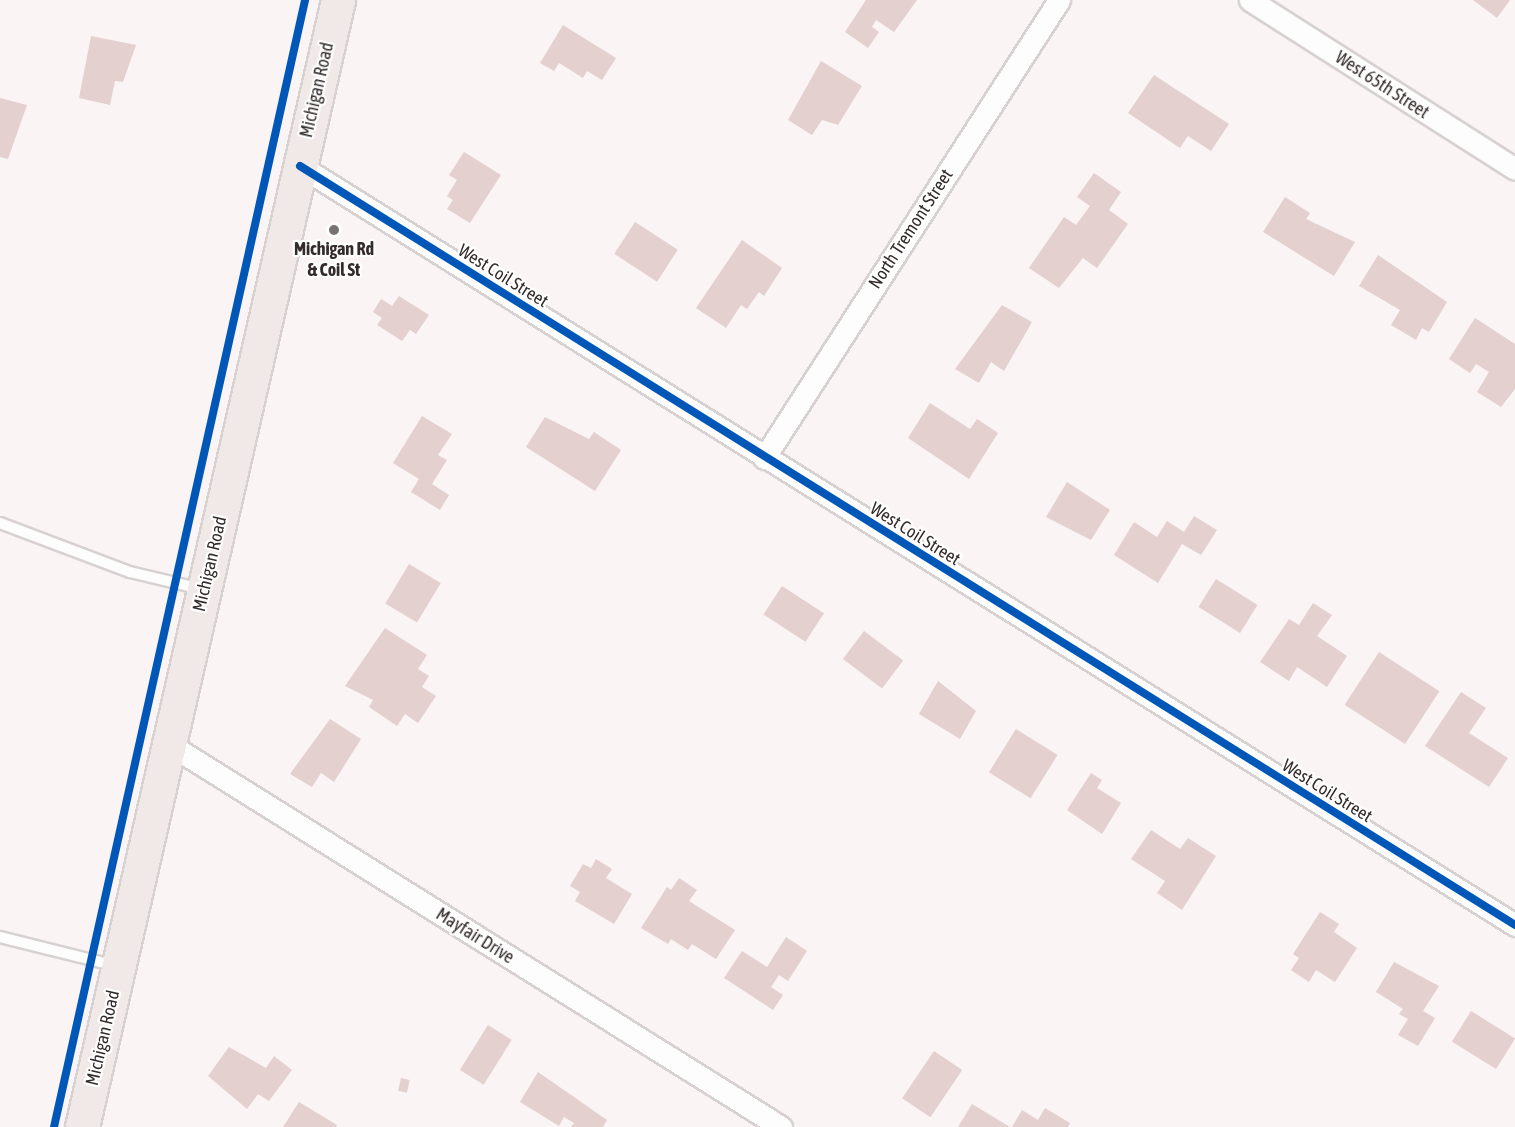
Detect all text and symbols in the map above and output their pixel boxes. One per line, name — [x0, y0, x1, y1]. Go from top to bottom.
street label: Michigan Road — [296, 40, 338, 140]
street label: West 65th Street — [1331, 47, 1433, 123]
street label: North Tremont Street — [864, 165, 958, 293]
marker: Michigan Rd & Coil St — [327, 223, 341, 237]
place label: Michigan Rd & Coil St — [294, 239, 374, 282]
street label: West Coil Street — [454, 240, 552, 312]
street label: West Coil Street — [866, 498, 964, 570]
street label: Michigan Road — [189, 514, 231, 614]
street label: West Coil Street — [1278, 755, 1376, 827]
street label: Mayfair Drive — [432, 904, 518, 968]
street label: Michigan Road — [82, 988, 124, 1088]

